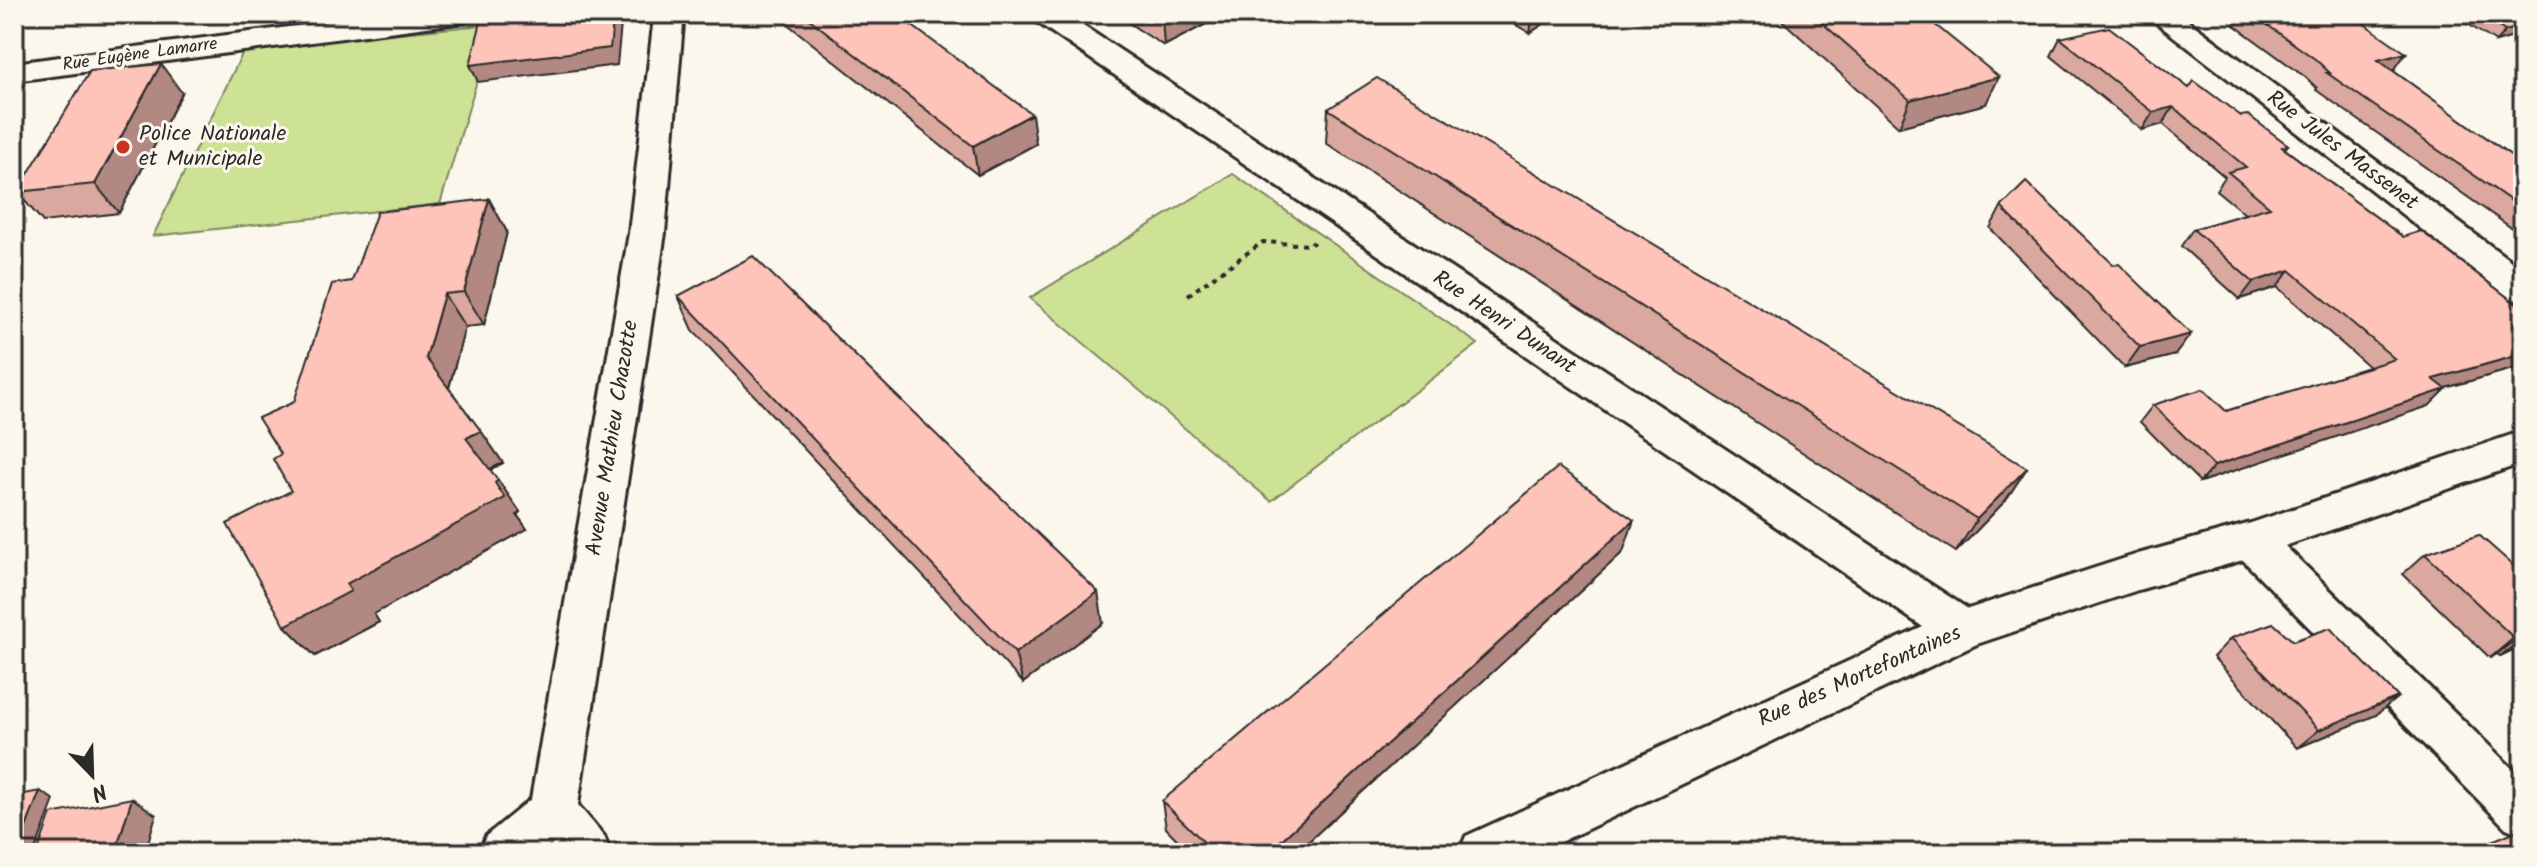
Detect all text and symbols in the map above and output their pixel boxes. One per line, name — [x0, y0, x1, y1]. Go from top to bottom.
street label: Rue Eugène Lamarre — [61, 30, 219, 80]
street label: Rue Jules Massenet — [2258, 82, 2426, 220]
place label: Police Nationale et Municipale — [139, 117, 286, 177]
marker: Police Nationale et Municipale — [114, 138, 132, 156]
street label: Rue Henri Dunant — [1425, 262, 1583, 384]
street label: Avenue Mathieu Chazotte — [577, 318, 649, 558]
street label: Rue des Mortefontaines — [1753, 616, 1968, 738]
north arrow — [52, 735, 132, 815]
text: N — [86, 772, 112, 810]

